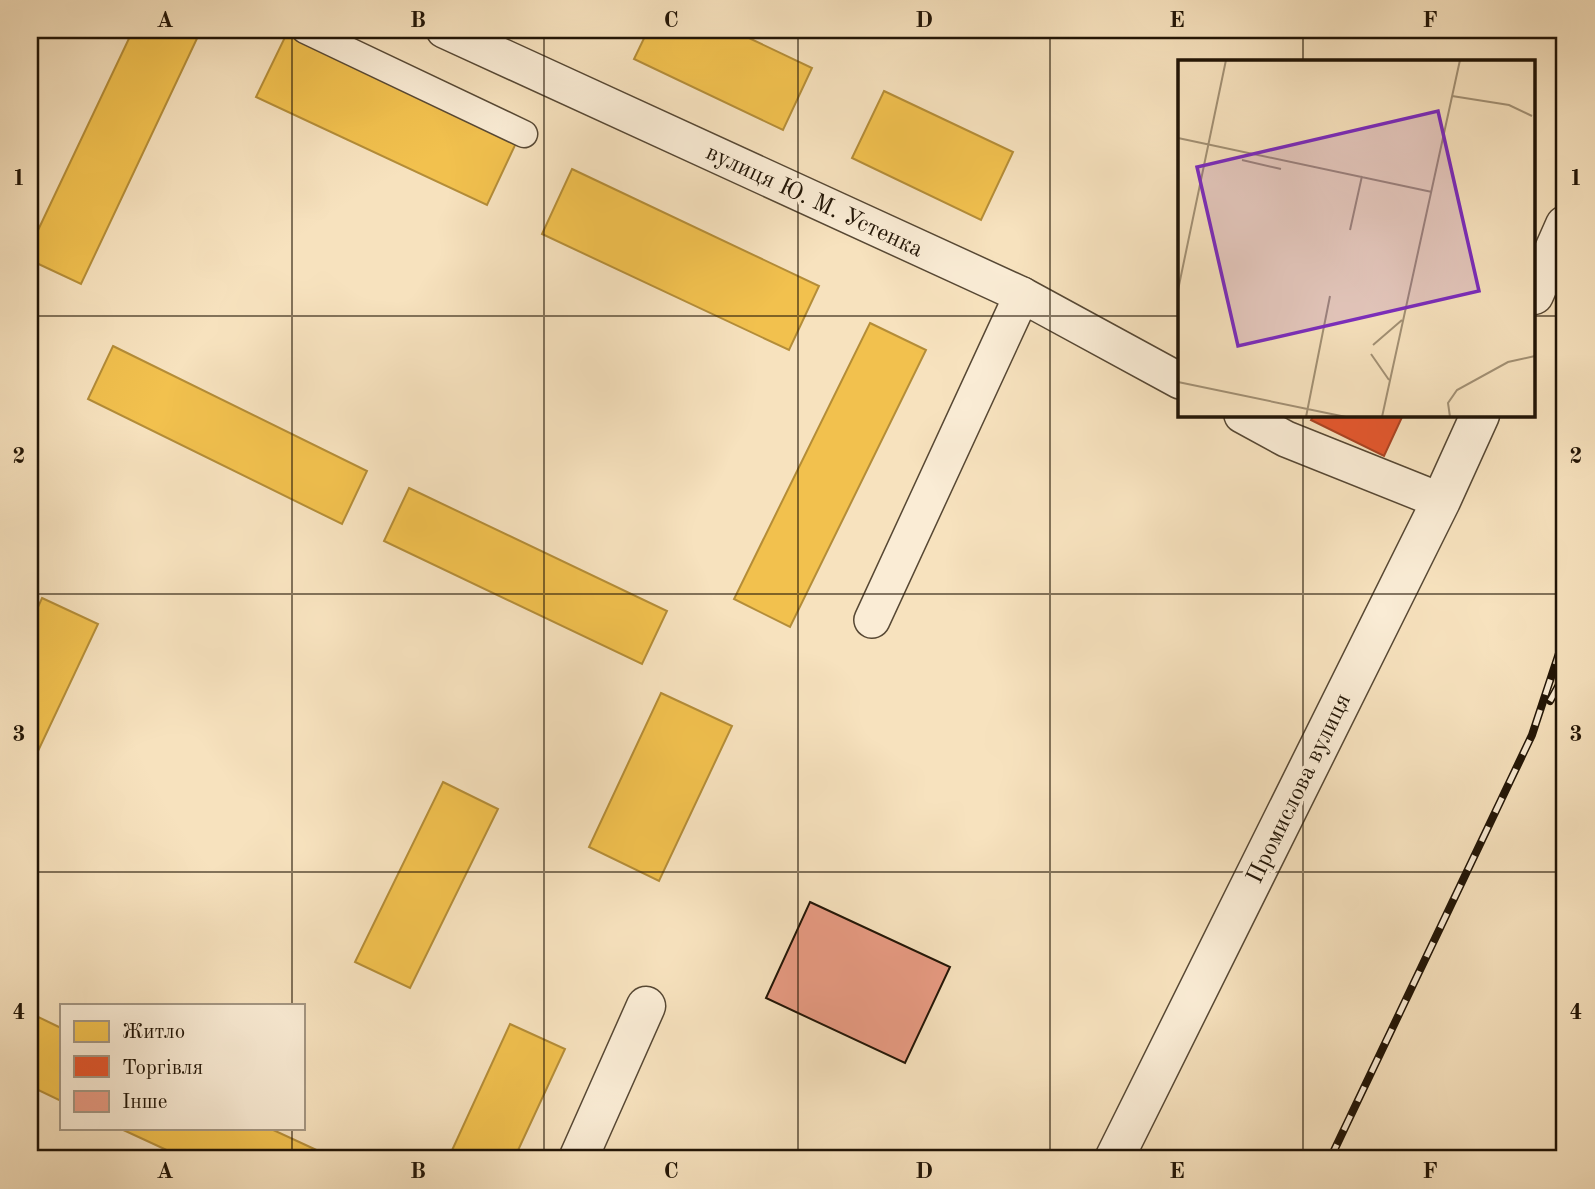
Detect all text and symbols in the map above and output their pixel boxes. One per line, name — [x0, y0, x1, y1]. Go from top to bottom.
text: A — [156, 9, 174, 32]
text: B — [410, 9, 426, 32]
text: C — [663, 9, 679, 32]
text: D — [915, 9, 933, 32]
text: E — [1169, 9, 1185, 32]
text: F — [1422, 9, 1438, 32]
inset map — [1178, 60, 1536, 416]
street label: вулиця Ю. М. Устенка — [702, 141, 927, 263]
text: 1 — [12, 167, 26, 190]
text: 1 — [1569, 167, 1583, 190]
text: 2 — [12, 445, 26, 468]
text: 2 — [1569, 445, 1583, 468]
street label: Промислова вулиця — [1243, 690, 1356, 888]
text: 3 — [12, 723, 26, 746]
text: 3 — [1569, 723, 1583, 746]
text: 4 — [12, 1001, 26, 1024]
text: 4 — [1569, 1001, 1583, 1024]
legend — [60, 1004, 304, 1130]
text: Житло — [122, 1022, 185, 1043]
text: Торгівля — [122, 1058, 203, 1079]
text: Інше — [122, 1092, 167, 1113]
text: A — [156, 1160, 174, 1183]
text: B — [410, 1160, 426, 1183]
text: C — [663, 1160, 679, 1183]
text: D — [915, 1160, 933, 1183]
text: E — [1169, 1160, 1185, 1183]
text: F — [1422, 1160, 1438, 1183]

